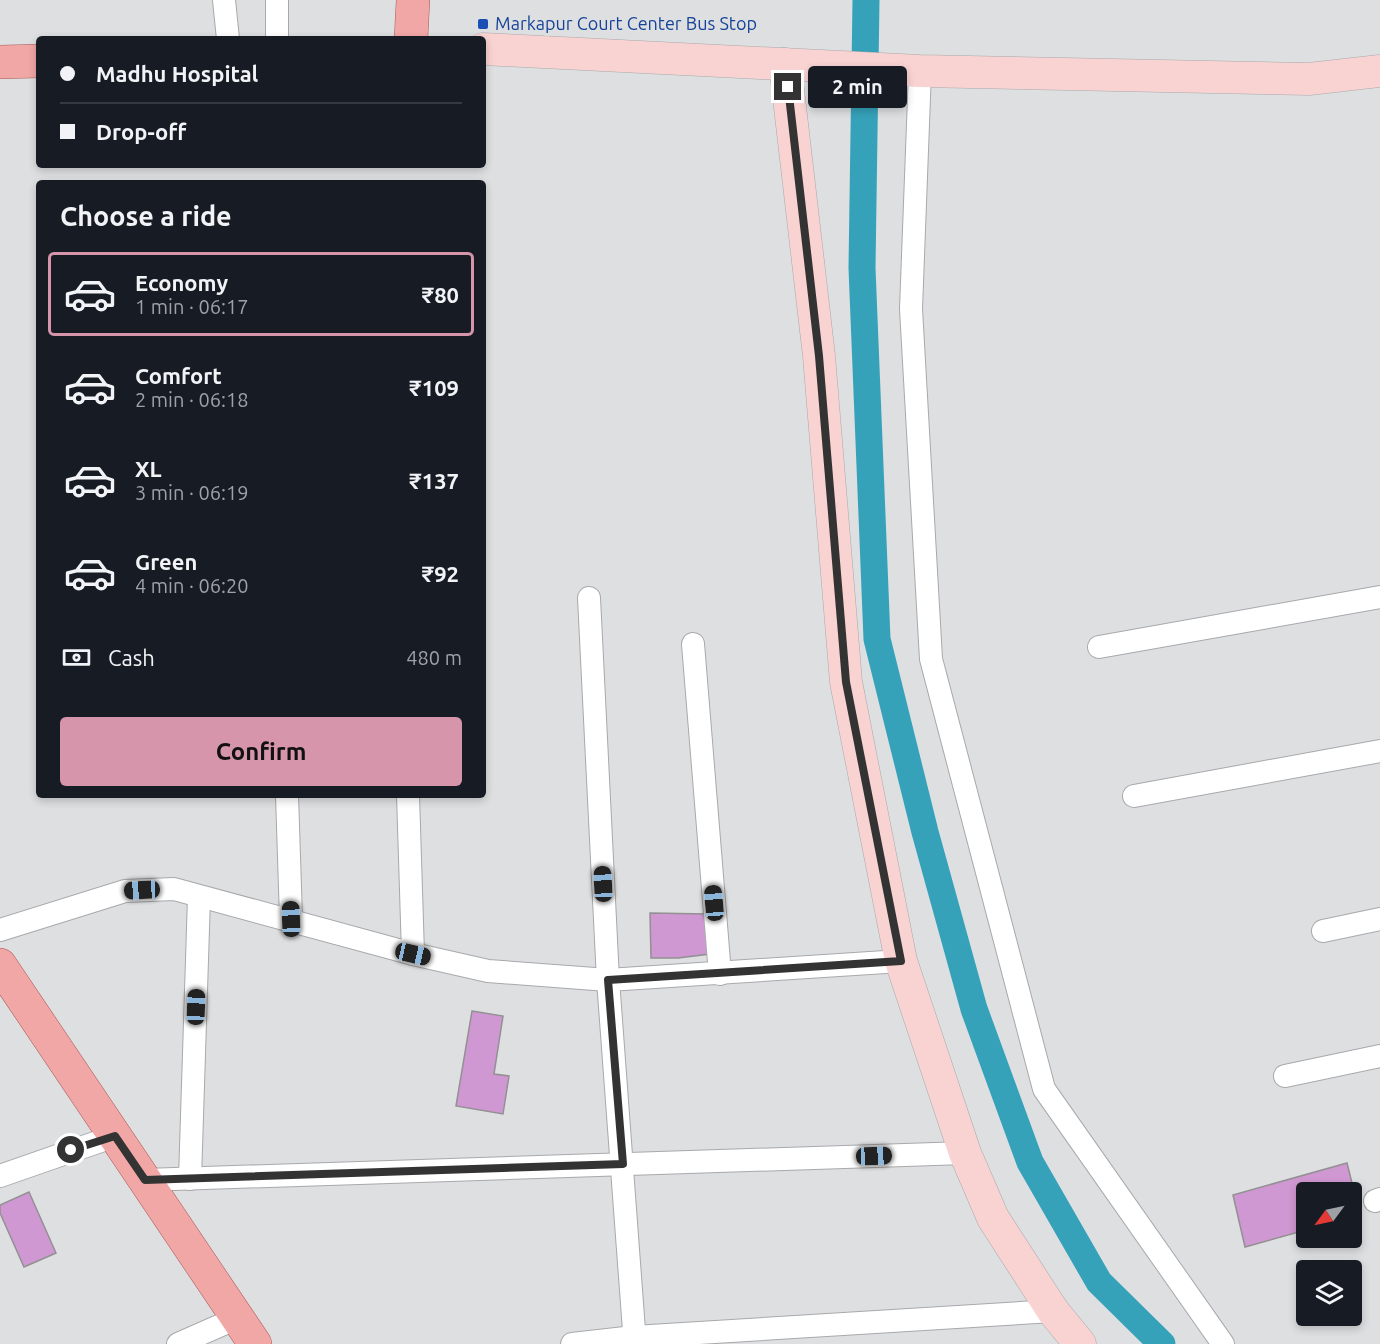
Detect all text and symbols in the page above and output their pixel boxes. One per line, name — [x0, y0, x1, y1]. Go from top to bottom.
place label: Markapur Court Center Bus Stop — [495, 13, 757, 33]
marker: Markapur Court Center Bus Stop — [476, 17, 490, 31]
text: Madhu Hospital — [96, 61, 258, 86]
callout: 2 min — [809, 66, 908, 108]
route end — [774, 73, 801, 100]
text: 2 min — [832, 75, 883, 98]
text: Drop-off — [96, 119, 186, 144]
text: Choose a ride — [60, 201, 232, 231]
icon: car — [63, 267, 117, 321]
text: Economy — [135, 270, 228, 295]
text: ₹80 — [422, 282, 459, 307]
text: 1 min · 06:17 — [135, 295, 249, 318]
icon: car — [63, 360, 117, 414]
text: Comfort — [135, 363, 222, 388]
text: ₹109 — [409, 375, 459, 400]
text: 2 min · 06:18 — [135, 388, 249, 411]
icon: car — [63, 453, 117, 507]
text: XL — [135, 456, 162, 481]
text: ₹137 — [409, 468, 459, 493]
text: 3 min · 06:19 — [135, 481, 249, 504]
icon: car — [63, 546, 117, 600]
text: Green — [135, 549, 197, 574]
text: ₹92 — [422, 561, 459, 586]
text: 4 min · 06:20 — [135, 574, 249, 597]
icon: cash — [60, 641, 93, 674]
text: Cash — [108, 645, 155, 670]
text: 480 m — [406, 646, 462, 669]
button: Confirm — [60, 717, 462, 786]
car — [593, 866, 613, 902]
car — [124, 880, 160, 900]
car — [703, 884, 725, 922]
car — [281, 901, 301, 937]
car — [393, 941, 433, 967]
car — [186, 989, 206, 1025]
route start — [57, 1136, 84, 1163]
car — [856, 1146, 892, 1166]
north arrow — [1296, 1182, 1362, 1248]
map controls — [1296, 1182, 1362, 1326]
button: layers — [1296, 1260, 1362, 1326]

